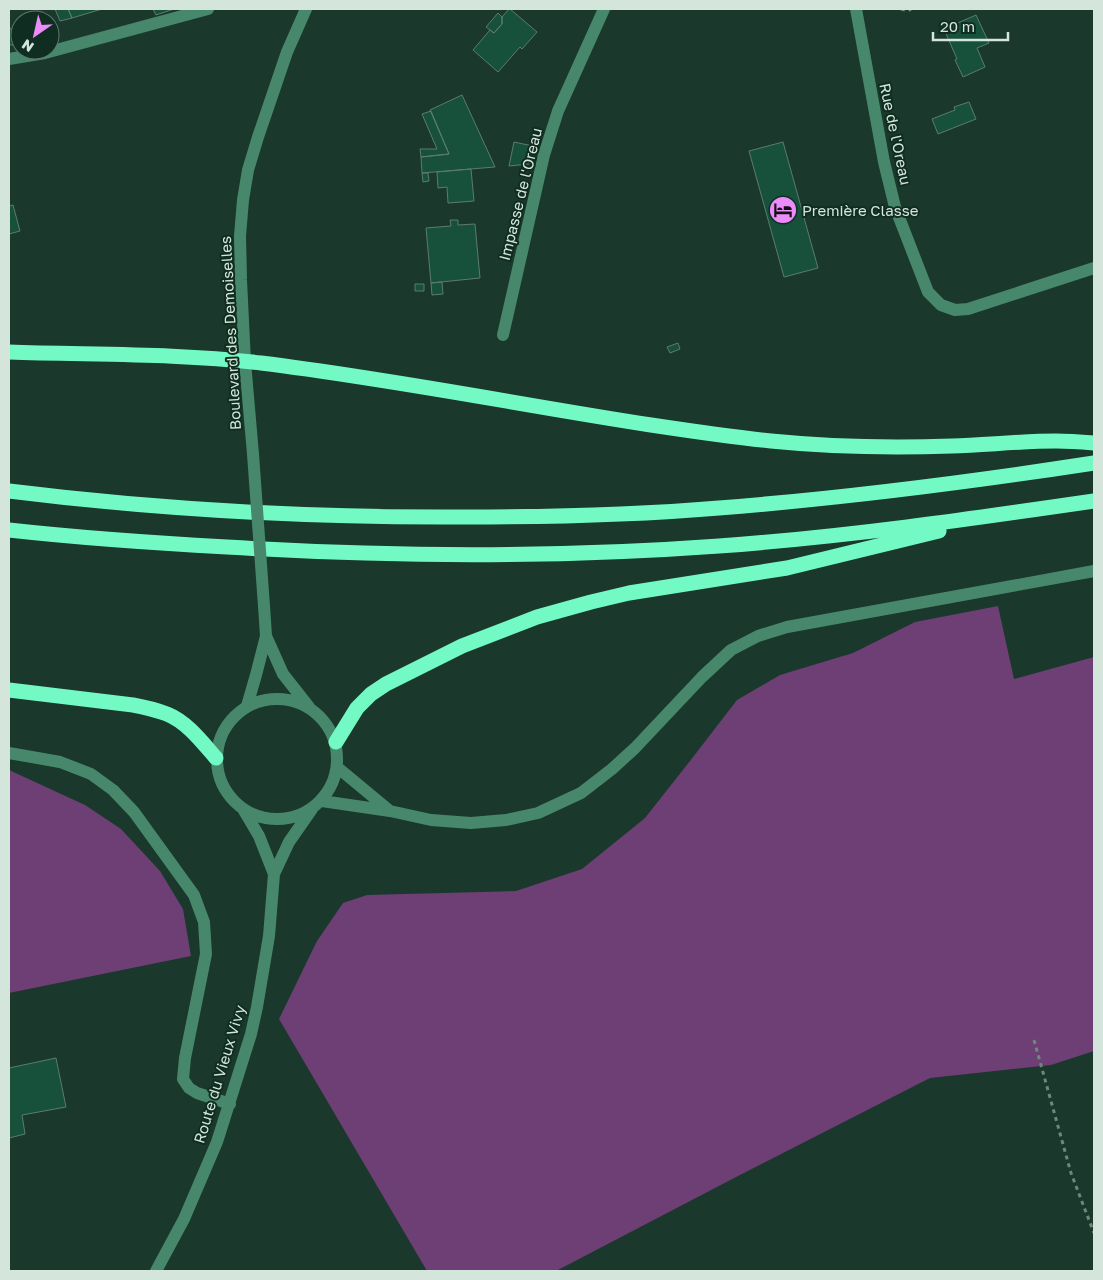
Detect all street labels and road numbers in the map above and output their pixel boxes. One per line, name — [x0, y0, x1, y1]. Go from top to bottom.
street label: Rue de l'Oreau — [876, 81, 916, 187]
street label: Impasse de l'Oreau — [495, 126, 545, 262]
street label: Boulevard des Demoiselles — [216, 236, 244, 430]
street label: Route du Vieux Vivy — [189, 1002, 249, 1145]

